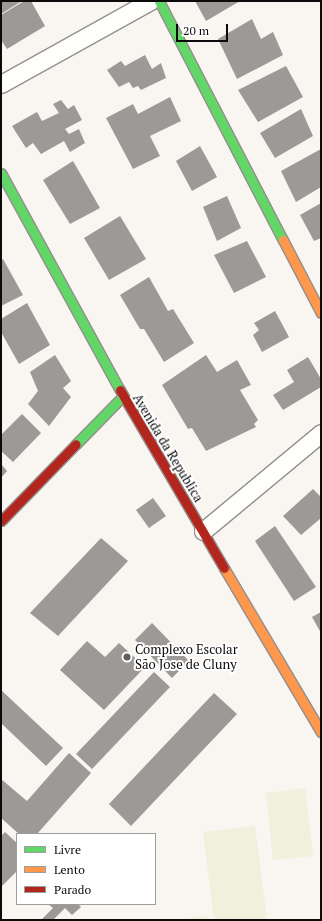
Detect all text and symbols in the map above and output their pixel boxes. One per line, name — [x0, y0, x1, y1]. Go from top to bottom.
scale bar — [178, 16, 230, 42]
text: 20 m — [183, 23, 209, 38]
street label: Avenida da Republica — [130, 391, 206, 505]
place label: Complexo Escolar São Jose de Cluny — [135, 642, 238, 673]
marker: Complexo Escolar São Jose de Cluny — [122, 652, 132, 662]
legend — [16, 833, 156, 905]
text: Livre — [54, 842, 81, 857]
text: Lento — [54, 862, 85, 877]
text: Parado — [54, 882, 91, 897]

